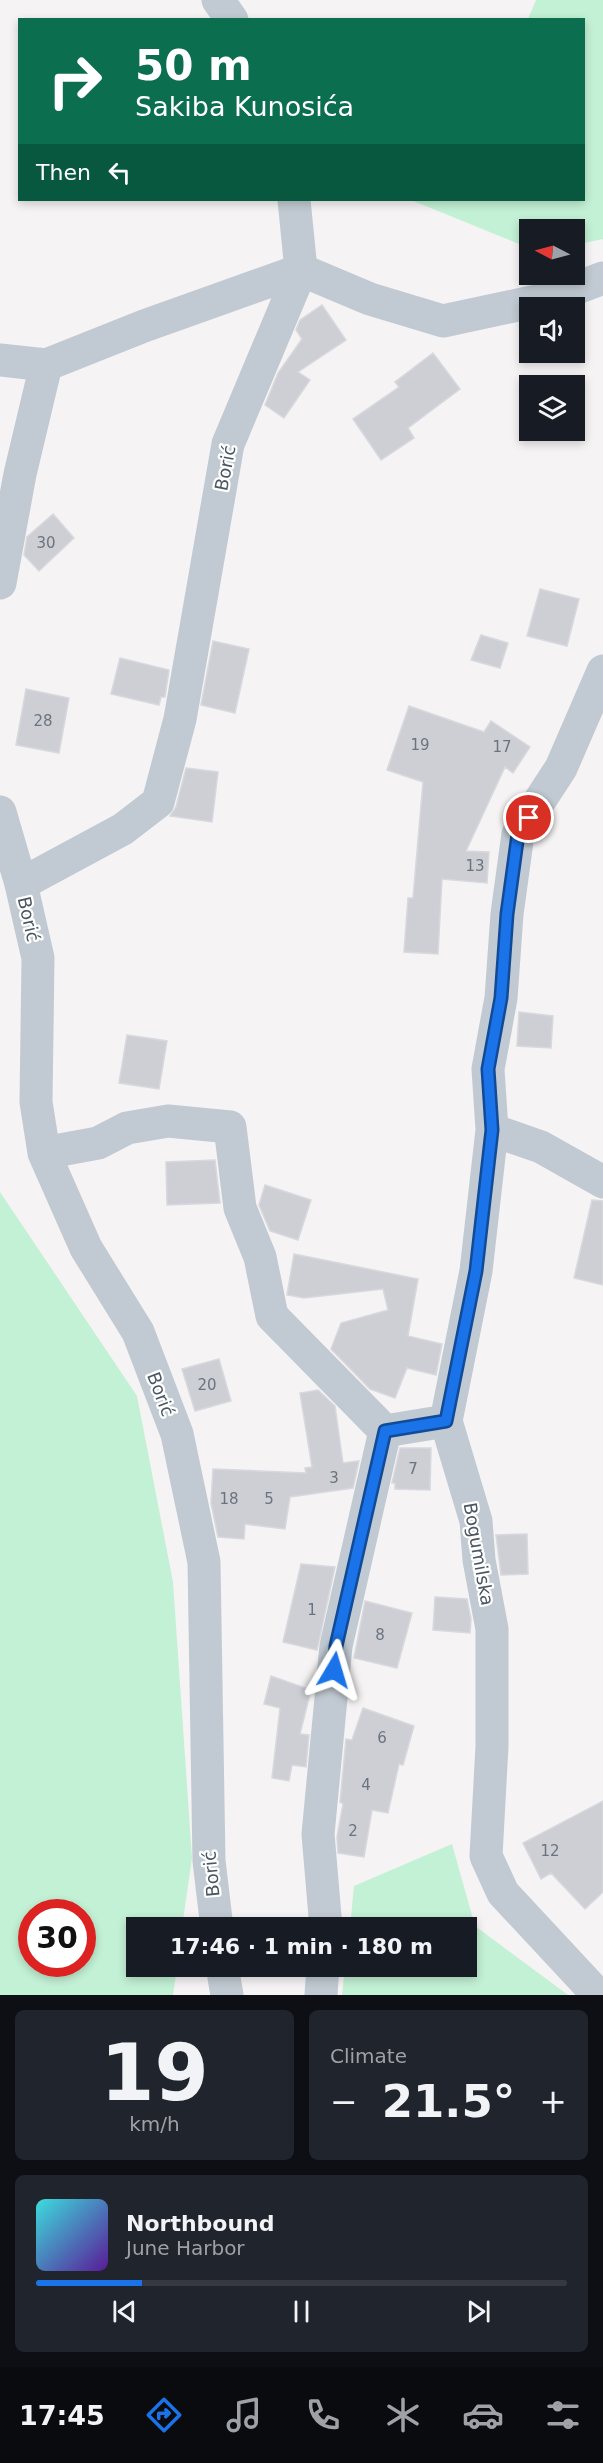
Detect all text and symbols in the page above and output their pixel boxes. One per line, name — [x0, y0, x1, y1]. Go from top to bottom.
text: 50 m — [135, 41, 252, 90]
icon: right — [36, 42, 114, 120]
text: Sakiba Kunosića — [135, 91, 354, 122]
icon: left — [103, 156, 136, 189]
text: Then — [36, 160, 91, 185]
north arrow — [519, 219, 585, 285]
map controls — [519, 219, 585, 441]
button: sound — [519, 297, 585, 363]
button: layers — [519, 375, 585, 441]
street label: Borić — [210, 444, 240, 492]
house number: 30 — [36, 534, 56, 552]
house number: 28 — [33, 712, 53, 730]
house number: 19 — [410, 736, 430, 754]
house number: 17 — [492, 738, 512, 756]
pin — [503, 792, 554, 843]
icon: arrive — [512, 801, 545, 834]
house number: 13 — [465, 857, 485, 875]
street label: Borić — [14, 894, 44, 944]
street label: Borić — [143, 1369, 179, 1419]
house number: 20 — [197, 1376, 217, 1394]
house number: 7 — [408, 1460, 418, 1478]
house number: 3 — [329, 1469, 339, 1487]
house number: 18 — [219, 1490, 239, 1508]
house number: 5 — [264, 1490, 274, 1508]
street label: Bogumilska — [460, 1501, 498, 1607]
house number: 1 — [307, 1601, 317, 1619]
house number: 8 — [375, 1626, 385, 1644]
position arrow — [302, 1638, 366, 1702]
house number: 6 — [377, 1729, 387, 1747]
house number: 4 — [361, 1776, 371, 1794]
house number: 2 — [348, 1822, 358, 1840]
house number: 12 — [540, 1842, 560, 1860]
street label: Borić — [199, 1850, 223, 1898]
speed limit sign: 30 — [18, 1899, 96, 1977]
text: 17:46 · 1 min · 180 m — [170, 1934, 433, 1959]
text: 19 — [100, 2028, 209, 2118]
text: Climate — [330, 2044, 407, 2068]
text: 21.5° — [382, 2075, 515, 2128]
text: − — [330, 2082, 358, 2121]
text: + — [539, 2082, 567, 2121]
text: km/h — [129, 2112, 180, 2136]
text: Northbound — [126, 2211, 275, 2236]
text: June Harbor — [126, 2236, 245, 2260]
icon: previous — [108, 2295, 141, 2328]
icon: pause — [285, 2295, 318, 2328]
icon: next — [462, 2295, 495, 2328]
icon: directions — [143, 2394, 185, 2436]
icon: music — [223, 2394, 265, 2436]
icon: phone — [302, 2394, 344, 2436]
icon: climate — [382, 2394, 424, 2436]
icon: car — [462, 2394, 504, 2436]
icon: filters — [542, 2394, 584, 2436]
text: 17:45 — [19, 2400, 105, 2431]

